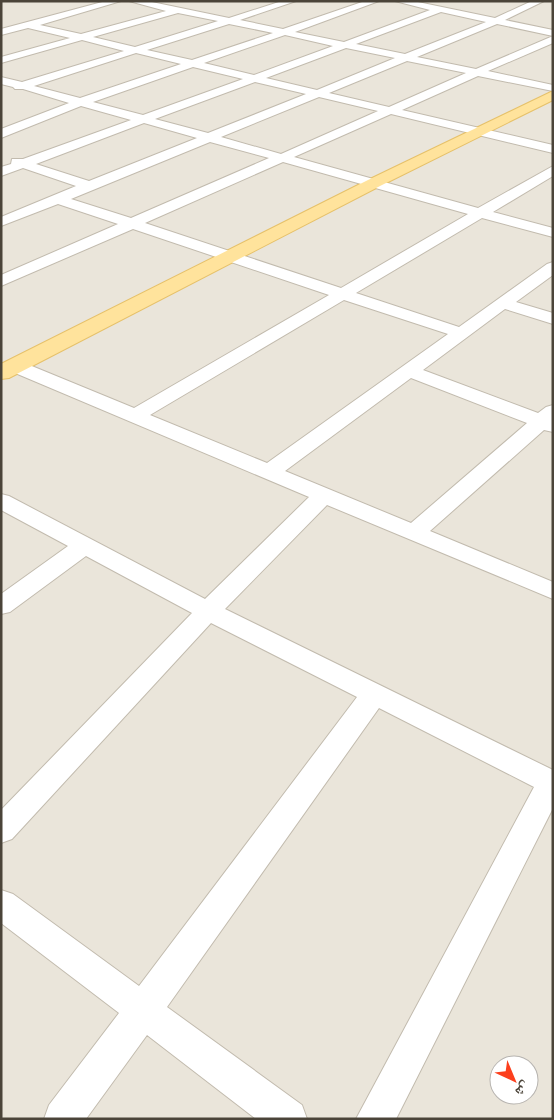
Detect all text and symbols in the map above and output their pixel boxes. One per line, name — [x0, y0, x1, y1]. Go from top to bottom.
north arrow — [489, 1055, 539, 1105]
text: ش — [511, 1078, 535, 1101]

